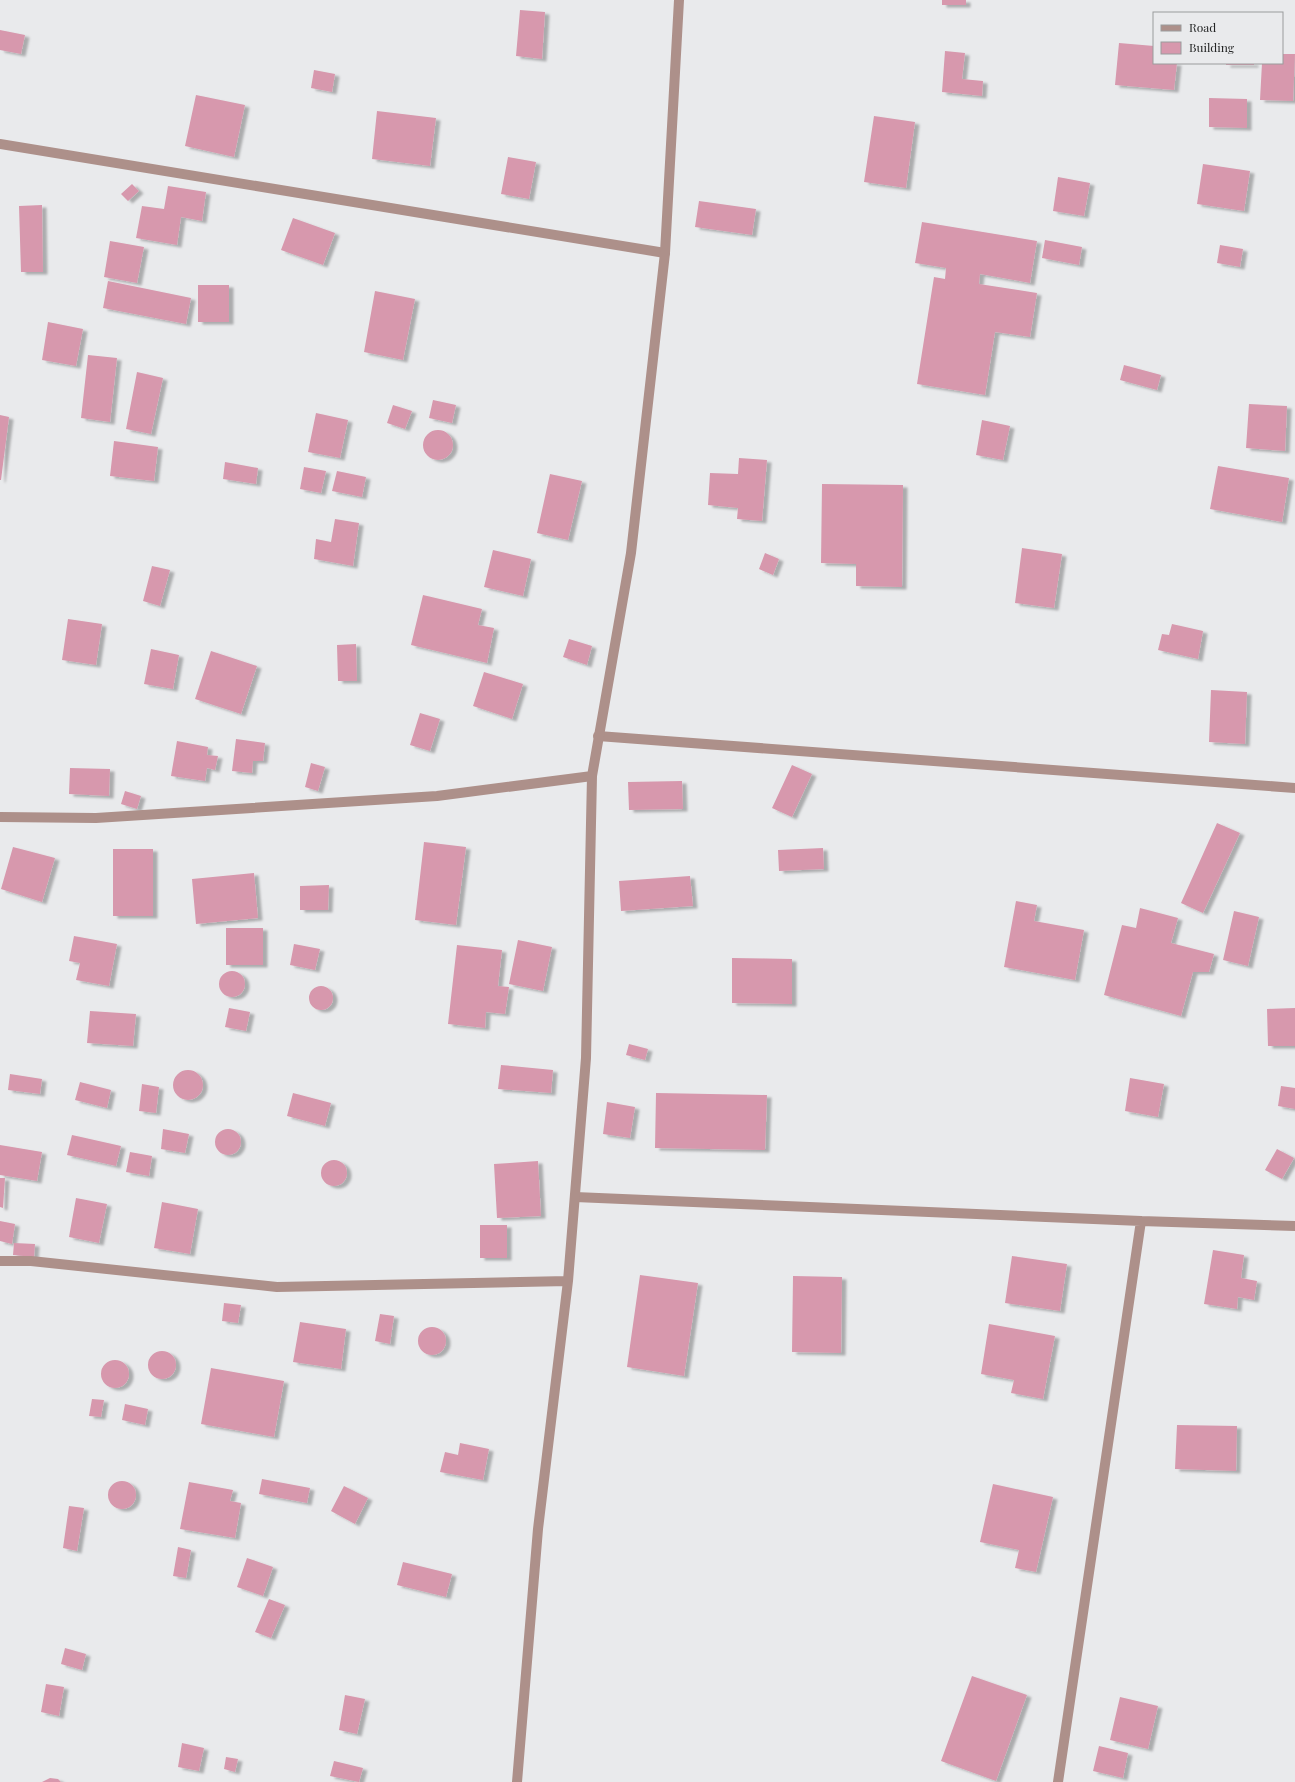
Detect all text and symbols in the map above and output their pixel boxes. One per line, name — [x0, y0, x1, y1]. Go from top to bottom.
legend — [1153, 12, 1283, 64]
text: Road — [1189, 19, 1216, 35]
text: Building — [1189, 39, 1235, 55]

